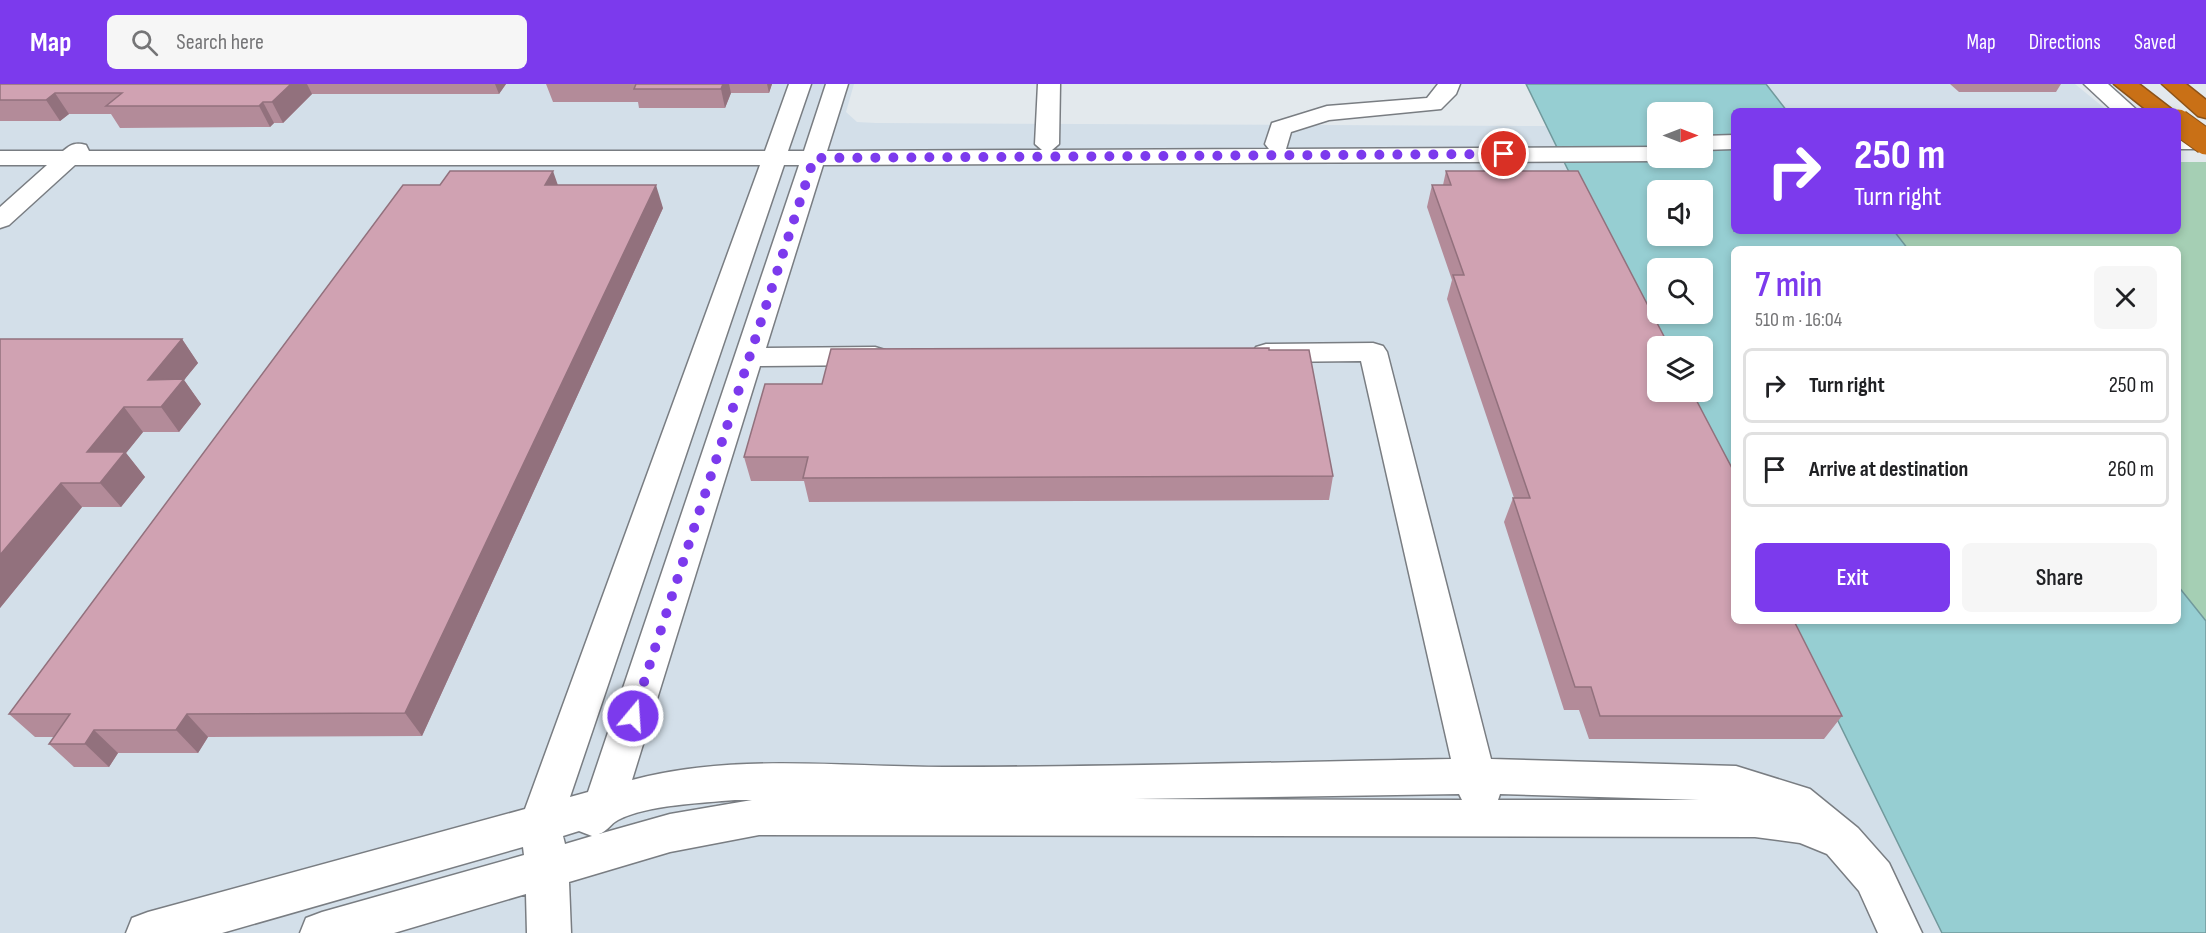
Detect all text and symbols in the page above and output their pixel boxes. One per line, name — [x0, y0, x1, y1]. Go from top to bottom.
search box — [107, 15, 527, 69]
text: Map — [30, 26, 71, 59]
icon: search — [128, 26, 161, 59]
text: Search here — [176, 29, 264, 56]
text: Map — [1966, 30, 1996, 55]
text: Directions — [2029, 30, 2101, 55]
text: Saved — [2134, 30, 2176, 55]
north arrow — [1647, 102, 1713, 168]
map controls — [1647, 102, 1713, 402]
pin — [1478, 128, 1529, 179]
text: 250 m — [1854, 130, 1945, 181]
icon: right — [1755, 132, 1833, 210]
icon: arrive — [1487, 137, 1520, 170]
button: sound — [1647, 180, 1713, 246]
text: Turn right — [1854, 181, 1941, 213]
button: search — [1647, 258, 1713, 324]
text: 7 min — [1755, 264, 1822, 307]
button: close — [2094, 266, 2157, 329]
text: 510 m · 16:04 — [1755, 308, 1842, 332]
button: layers — [1647, 336, 1713, 402]
icon: right — [1758, 369, 1791, 402]
text: Turn right — [1809, 372, 1885, 399]
text: 250 m — [2109, 372, 2154, 399]
icon: arrive — [1758, 453, 1791, 486]
text: Arrive at destination — [1809, 456, 1968, 483]
text: 260 m — [2108, 456, 2154, 483]
button: Exit — [1755, 543, 1950, 612]
button: Share — [1962, 543, 2157, 612]
position arrow — [601, 684, 665, 748]

